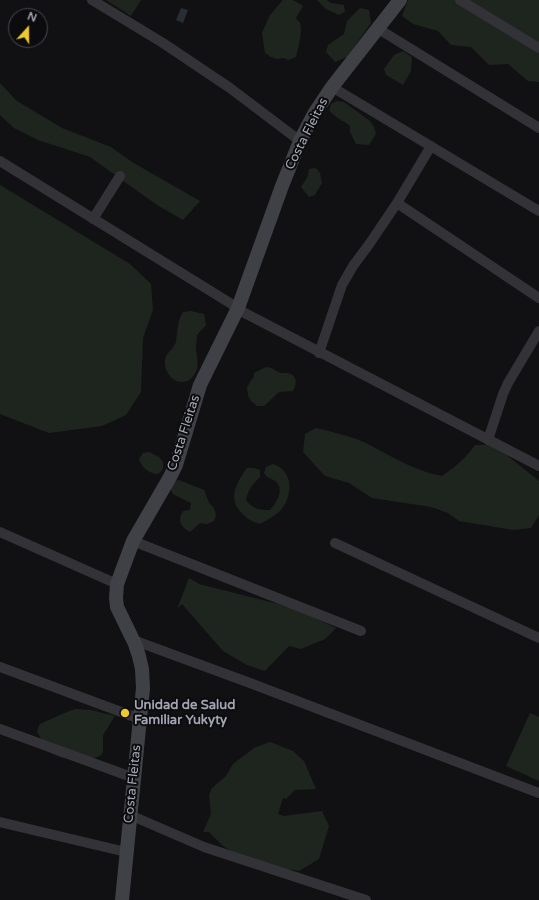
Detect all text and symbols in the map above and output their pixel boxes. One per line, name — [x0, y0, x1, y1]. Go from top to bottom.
north arrow — [8, 8, 48, 48]
text: N — [26, 10, 39, 25]
street label: Costa Fleitas — [282, 95, 332, 173]
street label: Costa Fleitas — [164, 393, 204, 473]
place label: Unidad de Salud Familiar Yukyty — [134, 698, 235, 729]
marker: Unidad de Salud Familiar Yukyty — [119, 707, 131, 719]
street label: Costa Fleitas — [121, 744, 145, 824]

